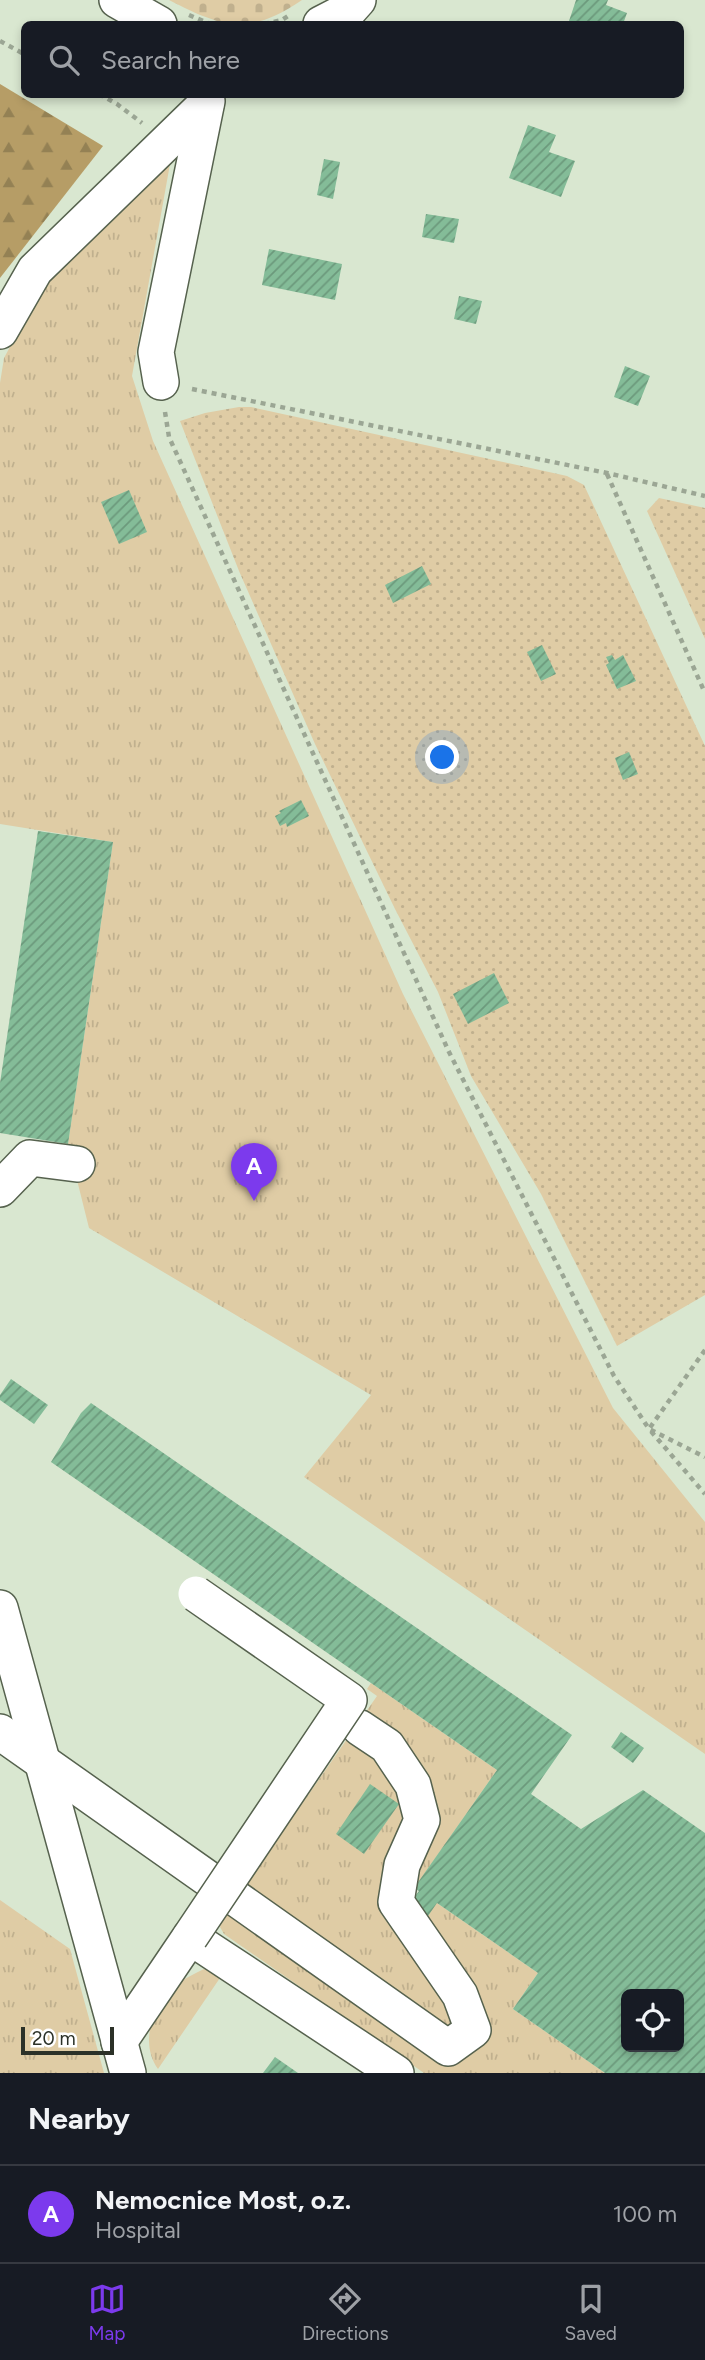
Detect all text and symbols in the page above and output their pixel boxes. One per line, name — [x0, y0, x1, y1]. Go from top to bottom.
search box — [21, 21, 684, 98]
icon: search — [45, 41, 83, 79]
text: Search here — [101, 44, 240, 76]
your location — [425, 740, 459, 774]
pin: A — [231, 1143, 277, 1201]
map controls — [621, 1989, 684, 2052]
button: locate — [621, 1989, 684, 2052]
scale bar — [21, 2024, 114, 2056]
text: 20 m — [32, 2027, 76, 2050]
text: Nearby — [28, 2100, 130, 2137]
text: Nemocnice Most, o.z. — [95, 2184, 351, 2216]
text: A — [43, 2200, 59, 2228]
text: 100 m — [613, 2200, 677, 2228]
text: Hospital — [95, 2216, 181, 2244]
tab: Map — [88, 2280, 126, 2345]
tab: Directions — [302, 2280, 389, 2345]
tab: Saved — [565, 2280, 617, 2345]

